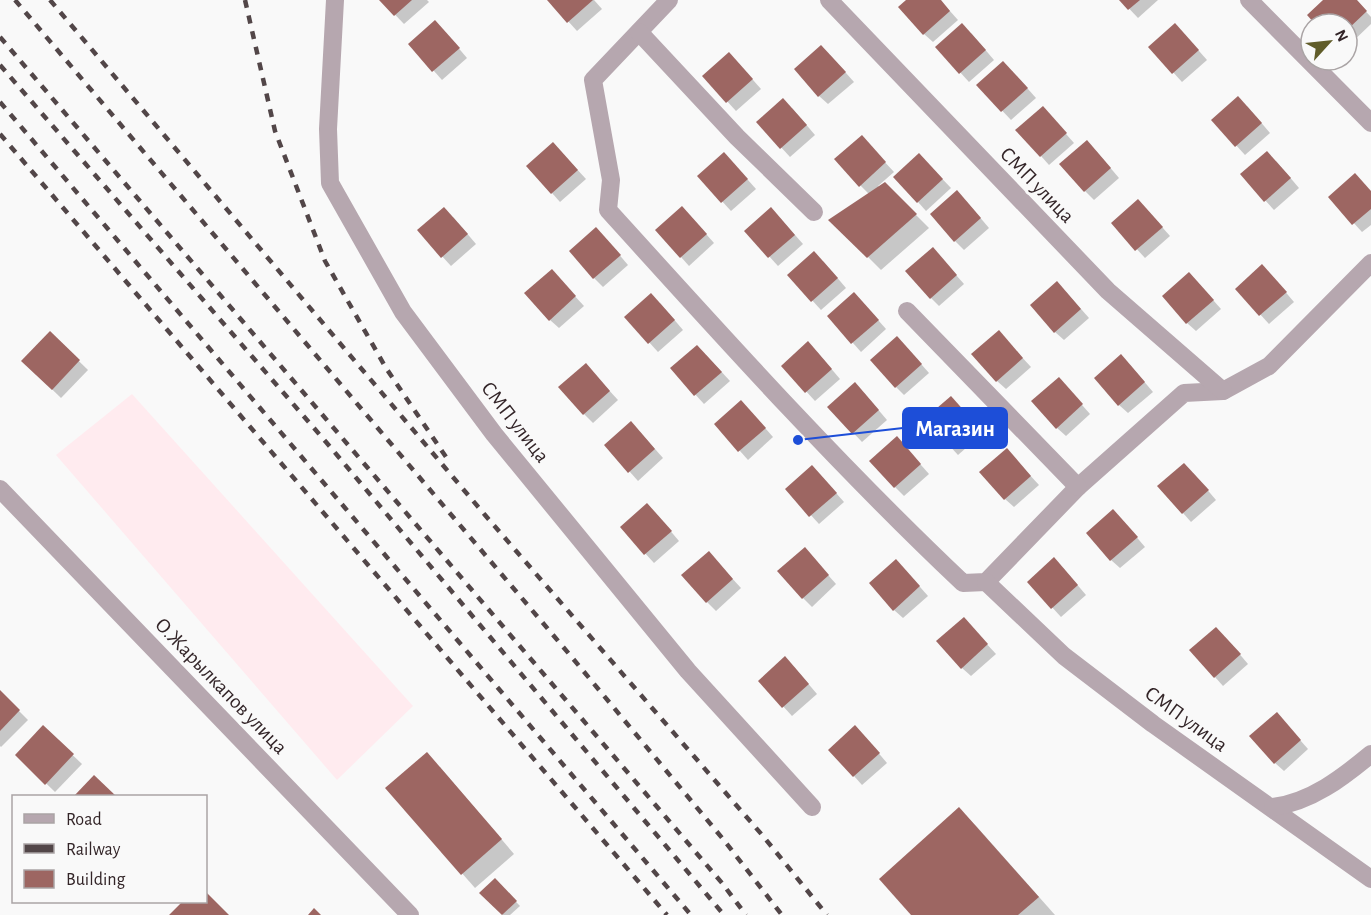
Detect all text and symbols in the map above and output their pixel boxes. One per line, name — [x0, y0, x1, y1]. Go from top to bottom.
north arrow — [1299, 12, 1359, 72]
text: N — [1332, 27, 1351, 44]
street label: СМП улица — [996, 143, 1078, 227]
street label: СМП улица — [477, 378, 553, 467]
callout: Магазин — [903, 408, 1007, 448]
text: Магазин — [915, 418, 995, 440]
street label: О.Жарылкапов улица — [151, 614, 292, 759]
street label: СМП улица — [1141, 682, 1231, 756]
legend — [12, 795, 207, 903]
text: Road — [66, 811, 102, 829]
text: Railway — [66, 841, 121, 859]
text: Building — [66, 871, 126, 889]

